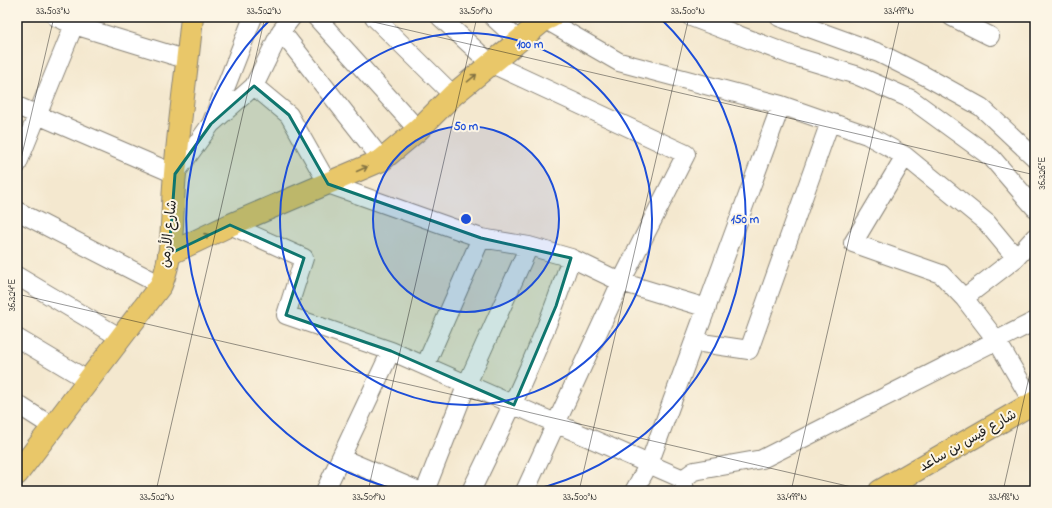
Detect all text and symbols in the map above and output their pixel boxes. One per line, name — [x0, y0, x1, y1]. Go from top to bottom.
text: 33.503°N — [36, 4, 70, 19]
text: 33.502°N — [247, 4, 282, 19]
text: 33.501°N — [460, 4, 493, 19]
text: 33.500°N — [671, 4, 705, 19]
text: 33.499°N — [884, 4, 914, 19]
text: 100 m — [517, 36, 544, 54]
one-way arrow — [467, 74, 478, 83]
text: 50 m — [454, 118, 479, 136]
text: 36.326°E — [1035, 157, 1050, 189]
one-way arrow — [355, 165, 367, 172]
street label: شارع الأرمن — [155, 199, 183, 269]
text: 150 m — [731, 211, 760, 229]
centre of rings — [459, 212, 473, 226]
one-way arrow — [198, 233, 210, 240]
text: 36.324°E — [5, 279, 20, 311]
street label: شارع قيس بن ساعد — [915, 404, 1021, 478]
text: 33.502°N — [140, 490, 175, 505]
text: 33.501°N — [353, 490, 386, 505]
text: 33.500°N — [563, 490, 597, 505]
text: 33.499°N — [777, 490, 807, 505]
text: 33.498°N — [989, 490, 1020, 505]

